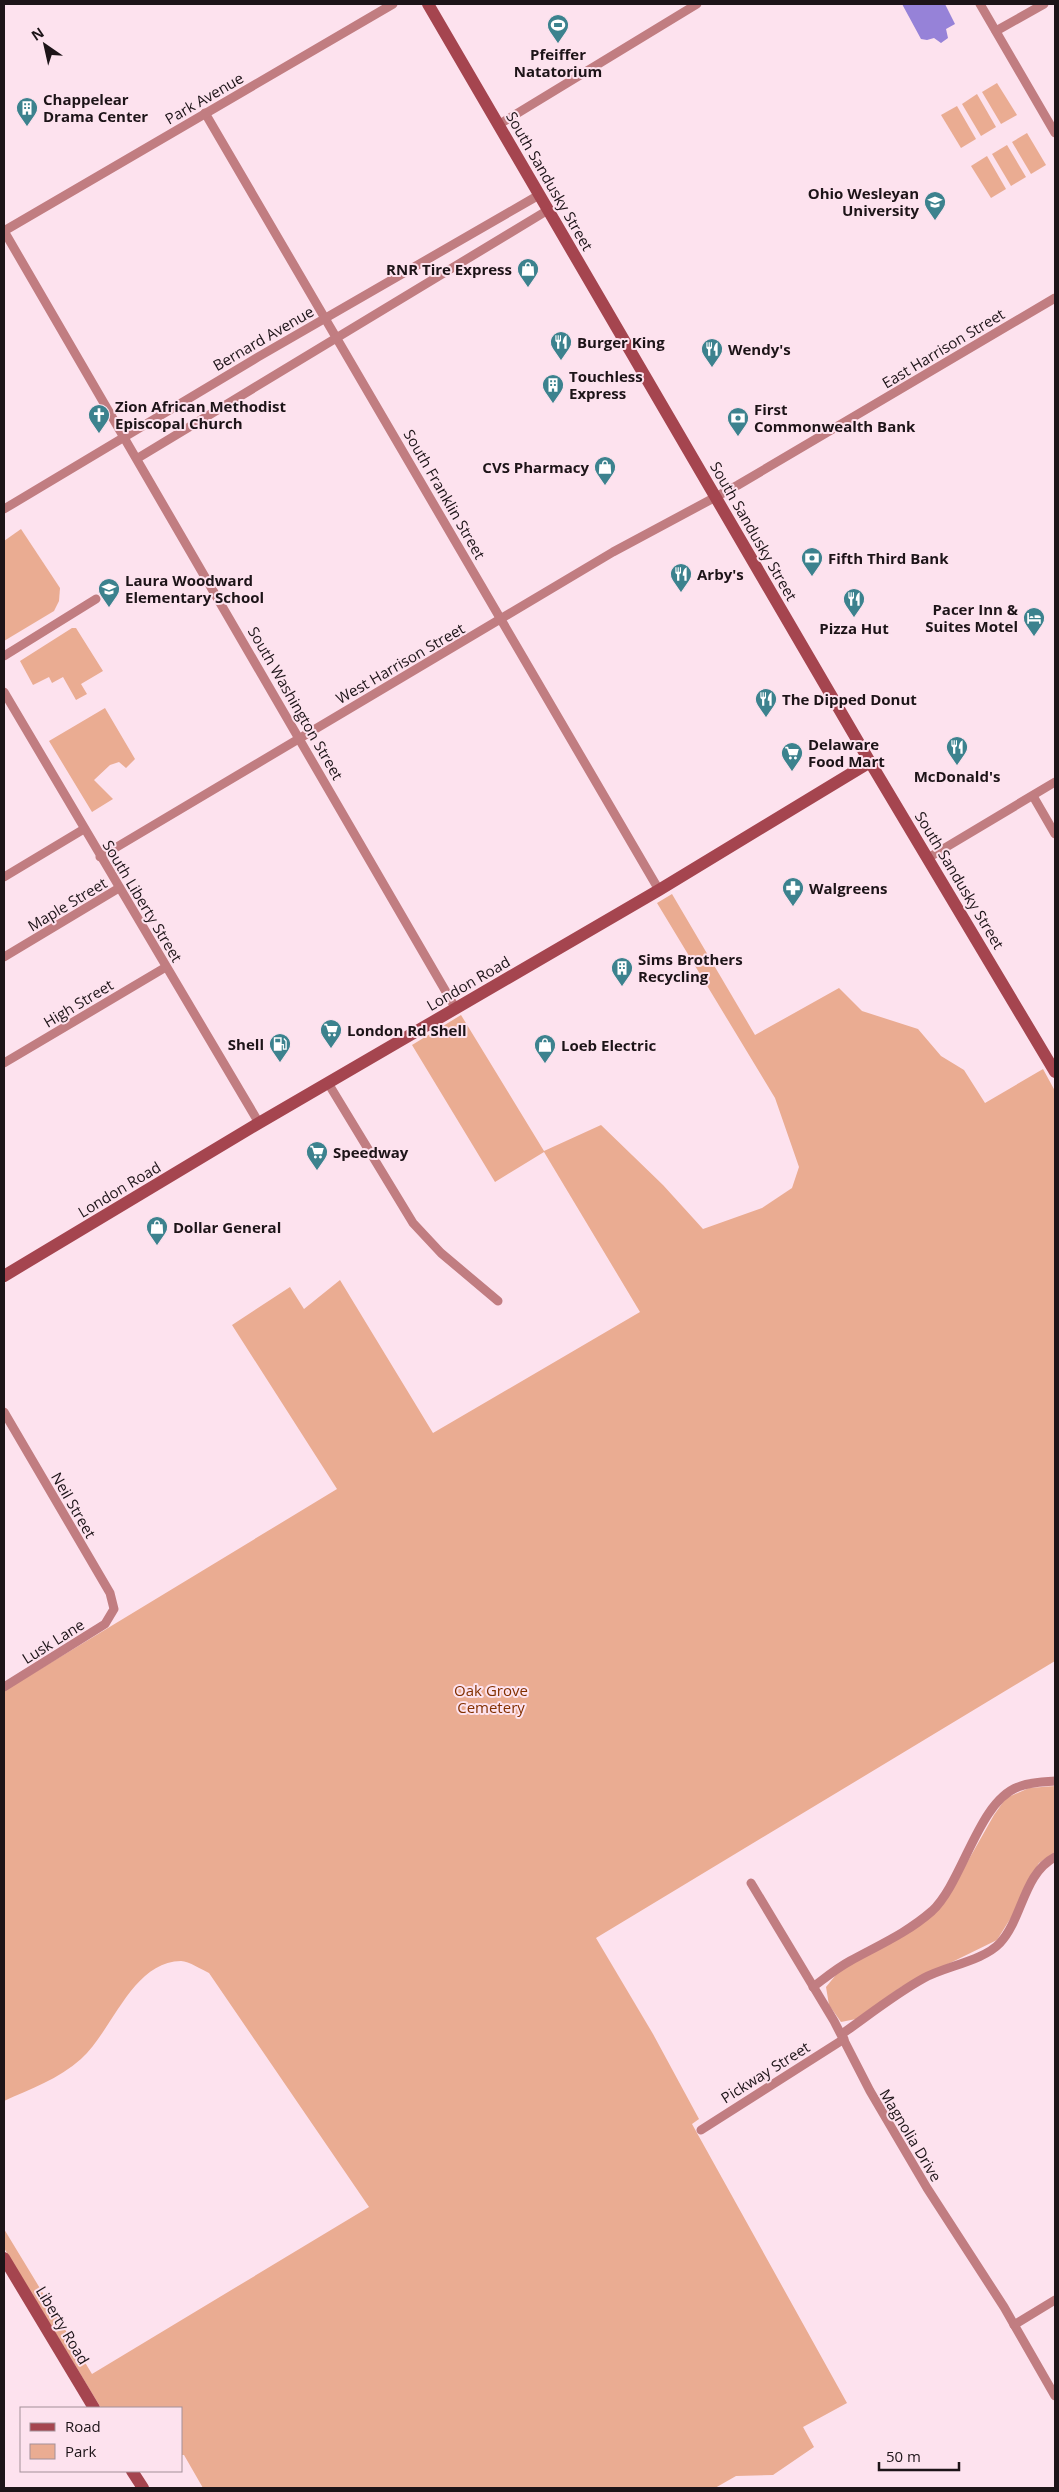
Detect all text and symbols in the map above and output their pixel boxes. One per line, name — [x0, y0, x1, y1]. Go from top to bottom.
sports icon: Pfeiffer Natatorium — [546, 13, 570, 44]
north arrow — [20, 20, 70, 70]
text: N — [27, 23, 47, 45]
place label: Pfeiffer Natatorium — [514, 44, 602, 81]
street label: Park Avenue — [161, 67, 247, 129]
place label: Chappelear Drama Center — [43, 89, 148, 126]
building icon: Chappelear Drama Center — [15, 96, 39, 127]
street label: South Sandusky Street — [502, 108, 598, 254]
place label: Ohio Wesleyan University — [808, 183, 919, 220]
school or university icon: Ohio Wesleyan University — [923, 190, 947, 221]
shop icon: RNR Tire Express — [516, 257, 540, 288]
place label: RNR Tire Express — [386, 259, 512, 279]
street label: Bernard Avenue — [209, 301, 317, 375]
street label: East Harrison Street — [878, 303, 1008, 393]
restaurant icon: Burger King — [549, 330, 573, 361]
place label: Burger King — [577, 332, 665, 352]
restaurant icon: Wendy's — [700, 337, 724, 368]
place label: Wendy's — [728, 339, 791, 359]
place label: Touchless Express — [569, 366, 643, 403]
building icon: Touchless Express — [541, 373, 565, 404]
place label: Zion African Methodist Episcopal Church — [115, 396, 287, 433]
place label: First Commonwealth Bank — [754, 399, 916, 436]
church icon: Zion African Methodist Episcopal Church — [87, 403, 111, 434]
bank icon: First Commonwealth Bank — [726, 406, 750, 437]
street label: South Franklin Street — [400, 425, 490, 563]
shop icon: CVS Pharmacy — [593, 455, 617, 486]
place label: CVS Pharmacy — [482, 457, 589, 477]
street label: South Sandusky Street — [706, 458, 802, 604]
bank icon: Fifth Third Bank — [800, 546, 824, 577]
place label: Fifth Third Bank — [828, 548, 949, 568]
restaurant icon: Arby's — [669, 562, 693, 593]
place label: Arby's — [697, 564, 744, 584]
place label: Laura Woodward Elementary School — [125, 570, 264, 607]
school or university icon: Laura Woodward Elementary School — [97, 577, 121, 608]
restaurant icon: Pizza Hut — [842, 587, 866, 618]
place label: Pacer Inn & Suites Motel — [925, 599, 1019, 636]
hotel icon: Pacer Inn & Suites Motel — [1022, 606, 1046, 637]
street label: West Harrison Street — [332, 618, 468, 708]
place label: Pizza Hut — [819, 618, 889, 638]
street label: South Washington Street — [244, 623, 348, 783]
restaurant icon: The Dipped Donut — [754, 687, 778, 718]
place label: The Dipped Donut — [782, 689, 917, 709]
place label: Delaware Food Mart — [808, 734, 885, 771]
restaurant icon: McDonald's — [945, 735, 969, 766]
supermarket icon: Delaware Food Mart — [780, 741, 804, 772]
place label: McDonald's — [914, 766, 1000, 786]
street label: South Sandusky Street — [911, 807, 1009, 953]
street label: South Liberty Street — [99, 836, 187, 966]
street label: Maple Street — [24, 873, 110, 935]
pharmacy icon: Walgreens — [781, 876, 805, 907]
place label: Walgreens — [809, 878, 887, 898]
place label: Sims Brothers Recycling — [638, 949, 743, 986]
street label: London Road — [423, 951, 513, 1015]
building icon: Sims Brothers Recycling — [610, 956, 634, 987]
street label: High Street — [39, 974, 117, 1032]
supermarket icon: London Rd Shell — [319, 1018, 343, 1049]
place label: London Rd Shell — [347, 1020, 467, 1040]
fuel station icon: Shell — [268, 1032, 292, 1063]
shop icon: Loeb Electric — [533, 1033, 557, 1064]
place label: Shell — [228, 1034, 264, 1054]
place label: Loeb Electric — [561, 1035, 656, 1055]
supermarket icon: Speedway — [305, 1140, 329, 1171]
place label: Speedway — [333, 1142, 409, 1162]
street label: London Road — [74, 1156, 164, 1222]
shop icon: Dollar General — [145, 1215, 169, 1246]
place label: Dollar General — [173, 1217, 281, 1237]
street label: Neil Street — [47, 1468, 101, 1542]
street label: Lusk Lane — [18, 1614, 88, 1668]
park label: Oak Grove Cemetery — [454, 1680, 528, 1717]
street label: Pickway Street — [717, 2037, 813, 2107]
street label: Magnolia Drive — [875, 2085, 947, 2185]
street label: Liberty Road — [32, 2282, 94, 2368]
legend — [20, 2407, 182, 2472]
text: Road — [65, 2416, 101, 2436]
scale bar — [879, 2440, 959, 2472]
text: Park — [65, 2441, 96, 2461]
text: 50 m — [886, 2446, 921, 2466]

